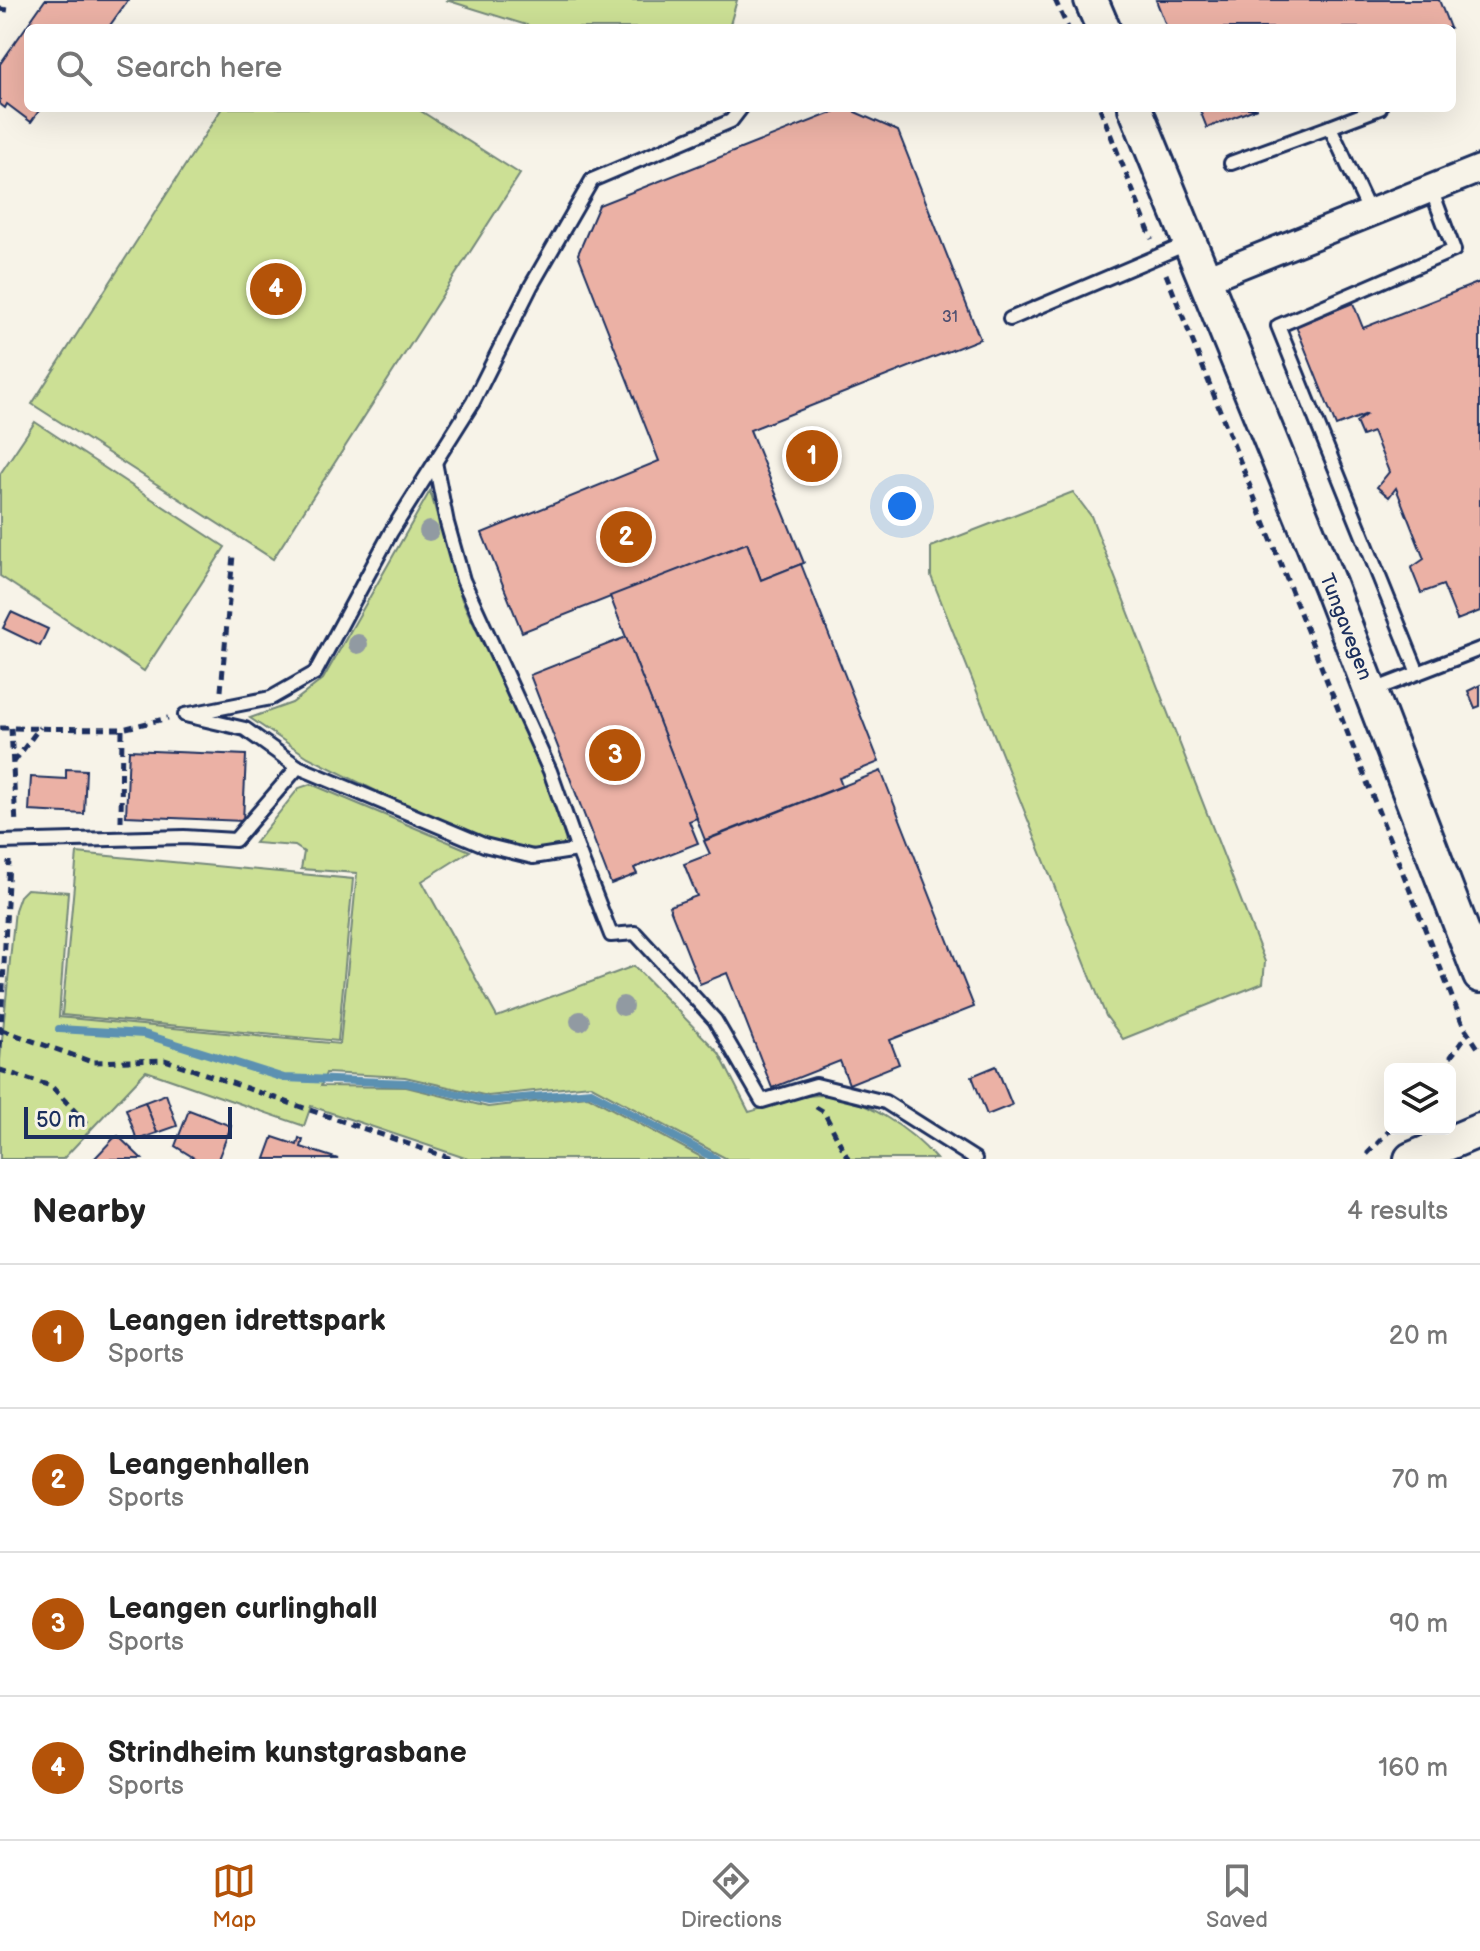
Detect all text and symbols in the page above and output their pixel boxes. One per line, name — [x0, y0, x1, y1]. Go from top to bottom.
search box — [24, 24, 1456, 112]
icon: search — [52, 46, 96, 90]
text: Search here — [116, 50, 282, 86]
pin: 4 — [250, 259, 302, 319]
house number: 31 — [942, 308, 958, 327]
pin: 1 — [786, 426, 838, 486]
your location — [882, 486, 922, 526]
pin: 2 — [600, 507, 652, 567]
street label: Tungavegen — [1314, 570, 1377, 683]
pin: 3 — [589, 725, 641, 785]
map controls — [1384, 1063, 1456, 1135]
button: layers — [1384, 1063, 1456, 1135]
scale bar — [24, 1103, 232, 1139]
text: 50 m — [36, 1107, 86, 1134]
text: Nearby — [32, 1191, 146, 1232]
text: 4 results — [1347, 1196, 1448, 1227]
text: Leangen idrettspark — [108, 1303, 385, 1339]
text: 1 — [53, 1321, 63, 1352]
text: 20 m — [1389, 1321, 1448, 1352]
text: Sports — [108, 1339, 184, 1370]
text: Leangenhallen — [108, 1447, 310, 1483]
text: 2 — [50, 1465, 66, 1496]
text: 70 m — [1391, 1465, 1448, 1496]
text: Sports — [108, 1483, 184, 1514]
text: Leangen curlinghall — [108, 1591, 378, 1627]
text: 3 — [50, 1609, 66, 1640]
text: 90 m — [1389, 1609, 1448, 1640]
text: Sports — [108, 1627, 184, 1658]
text: Strindheim kunstgrasbane — [108, 1735, 467, 1771]
text: 4 — [50, 1753, 66, 1784]
text: 160 m — [1378, 1753, 1448, 1784]
text: Sports — [108, 1771, 184, 1802]
tab: Map — [212, 1859, 256, 1934]
tab: Directions — [681, 1859, 782, 1934]
tab: Saved — [1206, 1859, 1268, 1934]

